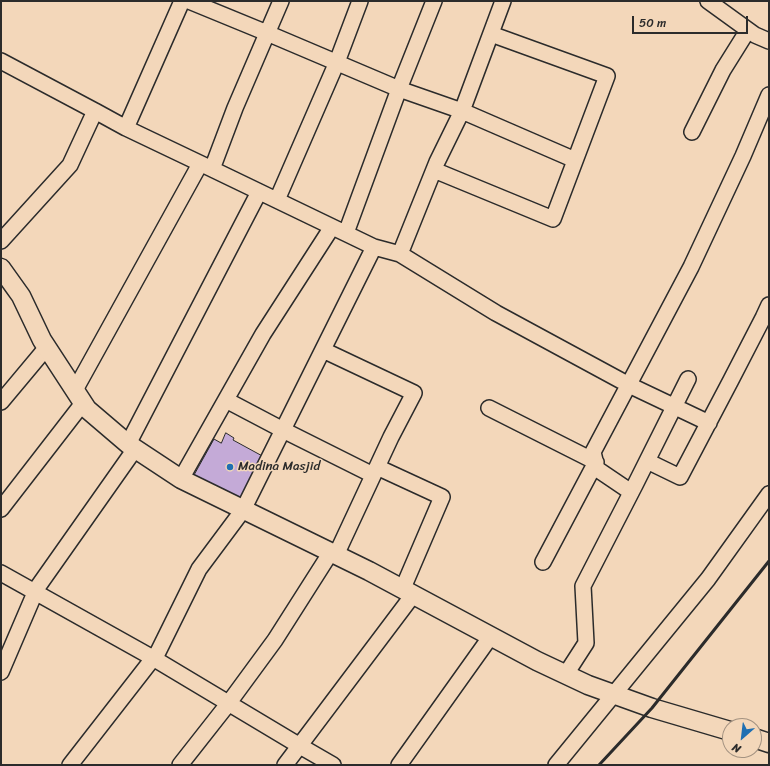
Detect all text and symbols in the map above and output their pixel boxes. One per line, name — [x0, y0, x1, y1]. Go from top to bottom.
scale bar — [634, 8, 750, 34]
text: 50 m — [639, 12, 666, 34]
place label: Madina Masjid — [238, 459, 320, 475]
marker: Madina Masjid — [225, 462, 235, 472]
north arrow — [722, 718, 762, 758]
text: N — [729, 738, 744, 758]

